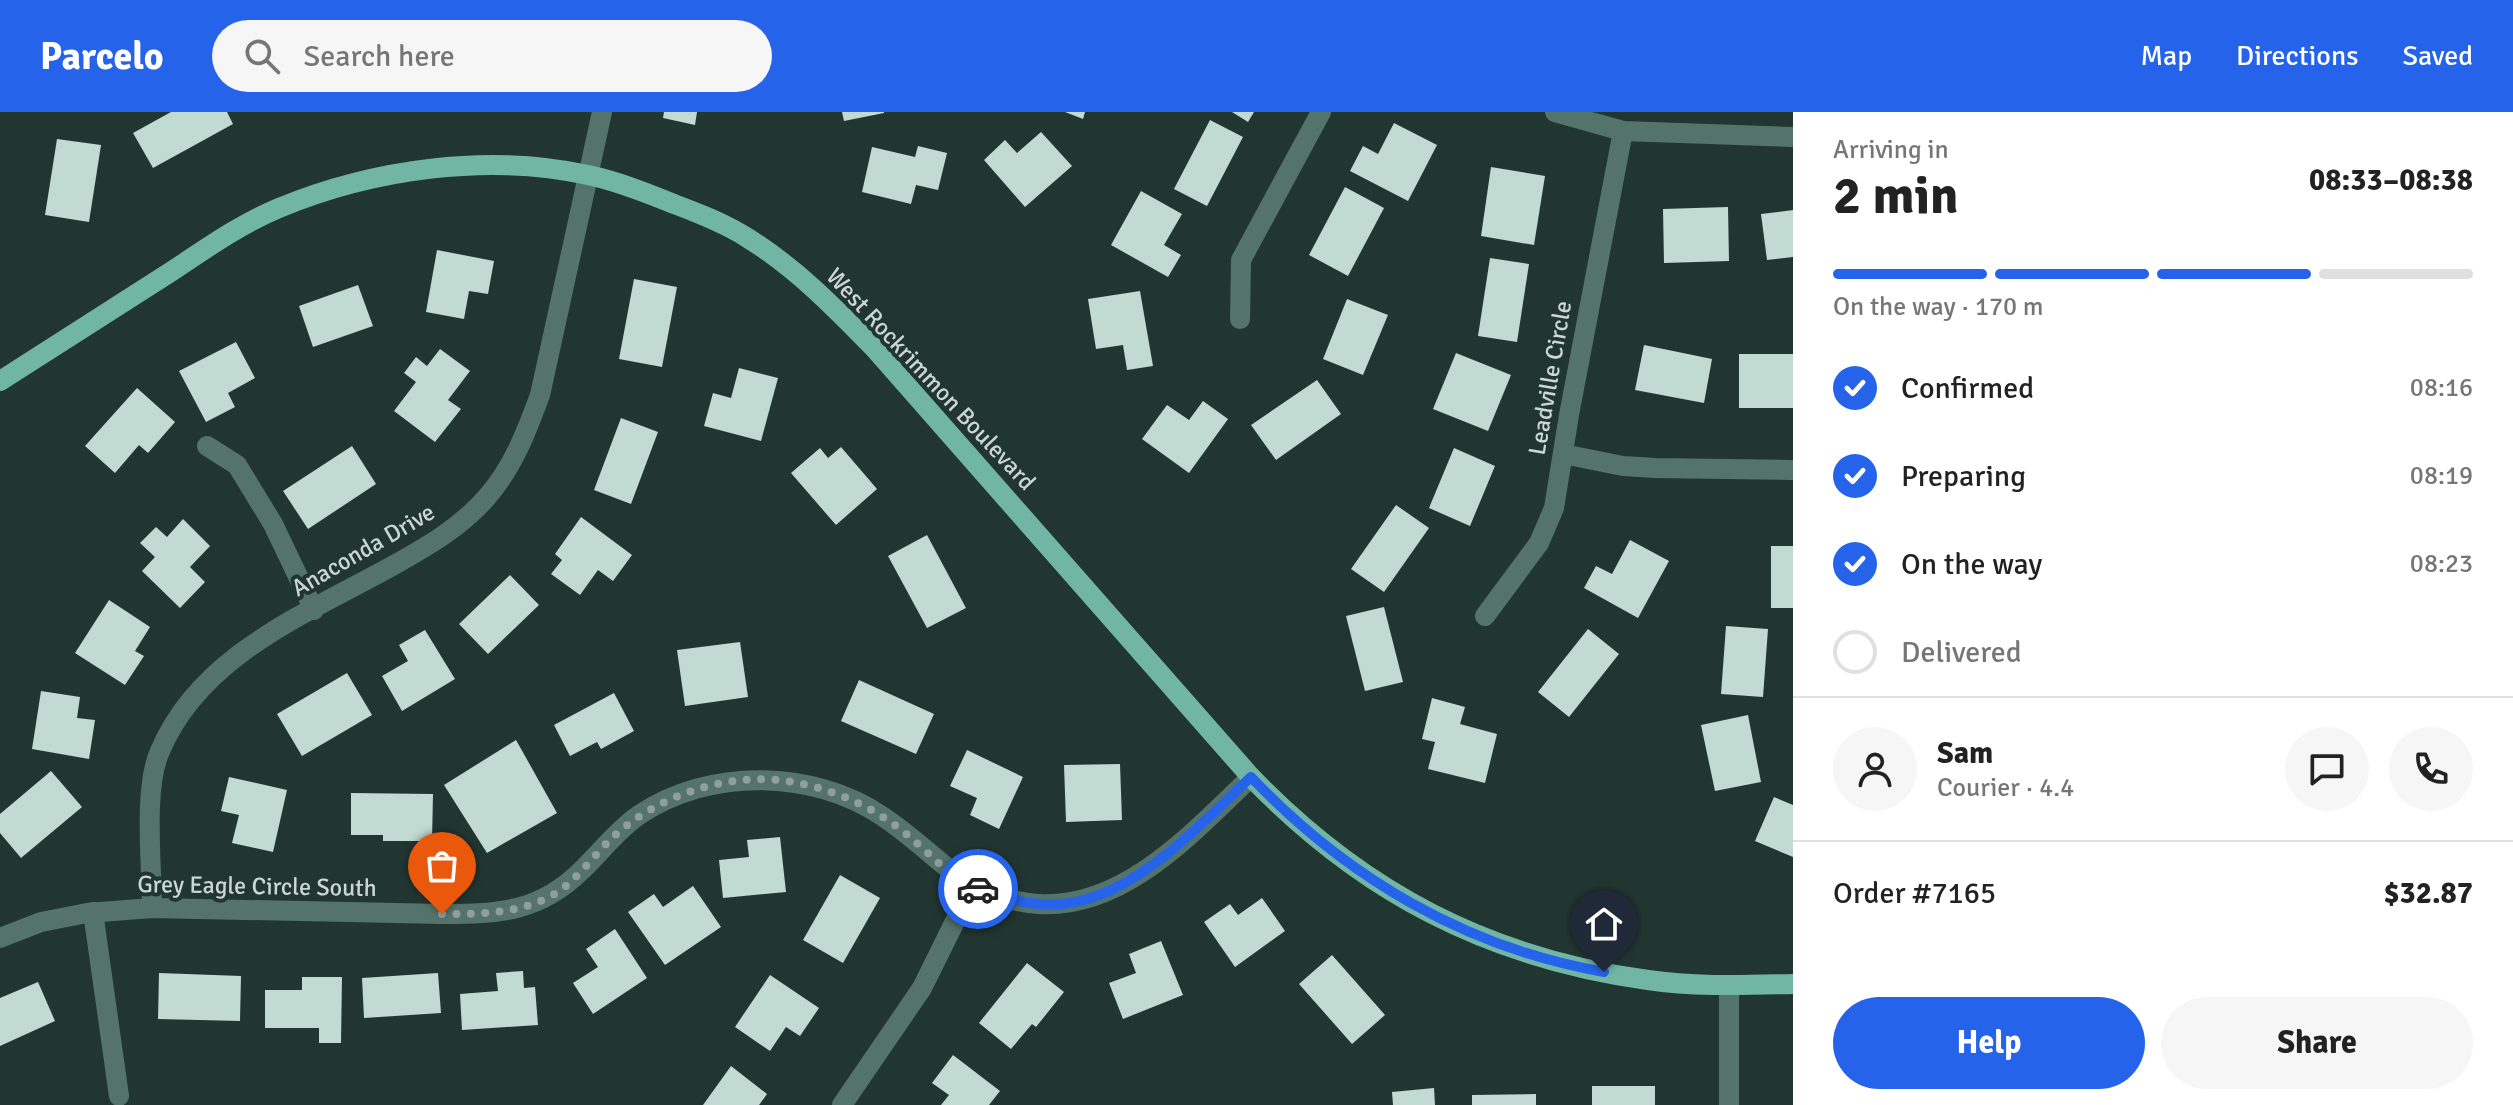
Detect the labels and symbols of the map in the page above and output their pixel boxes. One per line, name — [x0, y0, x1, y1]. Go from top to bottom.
street label: West Rockrimmon Boulevard — [820, 261, 1042, 497]
street label: Leadville Circle — [1522, 298, 1578, 458]
street label: Anaconda Drive — [286, 497, 440, 603]
pin — [408, 832, 476, 914]
courier — [938, 849, 1018, 929]
street label: Grey Eagle Circle South — [137, 869, 377, 903]
pin — [1570, 890, 1638, 972]

